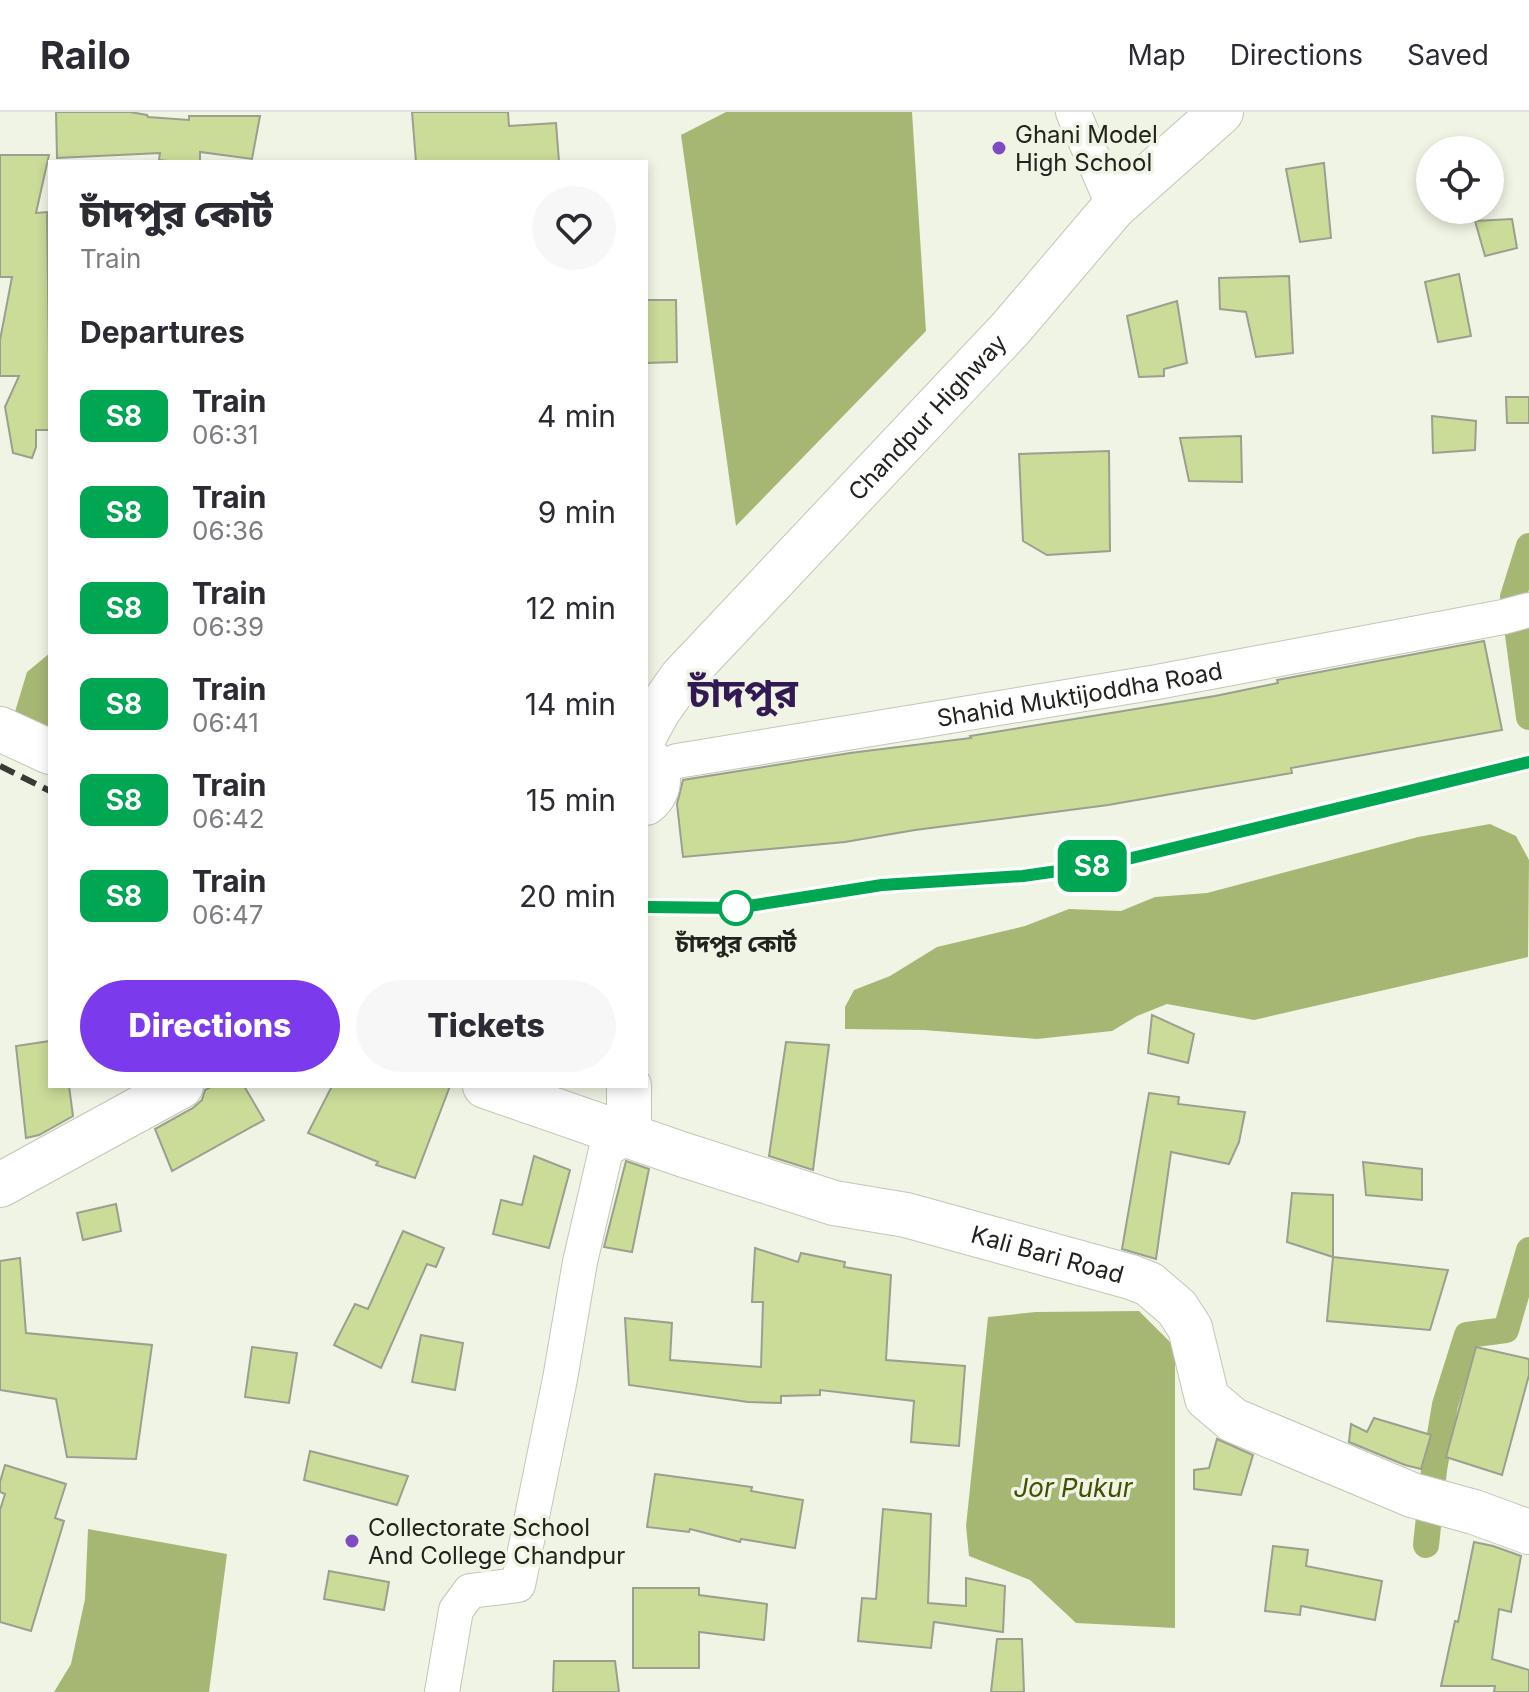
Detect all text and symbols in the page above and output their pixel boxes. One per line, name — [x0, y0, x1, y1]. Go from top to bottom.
text: Railo — [40, 32, 131, 78]
text: Map — [1127, 38, 1186, 72]
text: Directions — [1230, 38, 1363, 72]
text: Saved — [1407, 38, 1489, 72]
place label: Ghani Model High School — [1015, 120, 1158, 177]
map controls — [1416, 136, 1504, 224]
button: locate — [1416, 136, 1504, 224]
marker: Ghani Model High School — [990, 139, 1008, 157]
button: heart — [532, 186, 616, 270]
text: চাঁদপুর কোর্ট — [80, 190, 273, 236]
text: Train — [80, 243, 141, 274]
text: Departures — [80, 314, 245, 350]
street label: Chandpur Highway — [842, 328, 1012, 506]
text: Train — [192, 383, 266, 419]
text: 4 min — [537, 398, 616, 434]
text: S8 — [106, 399, 142, 433]
text: 06:31 — [192, 419, 259, 450]
text: Train — [192, 479, 266, 515]
text: 9 min — [538, 494, 616, 530]
text: S8 — [106, 495, 142, 529]
text: 06:36 — [192, 515, 264, 546]
text: Train — [192, 575, 266, 611]
text: 12 min — [526, 590, 616, 626]
text: S8 — [106, 591, 142, 625]
text: 06:39 — [192, 611, 264, 642]
street label: Shahid Muktijoddha Road — [935, 656, 1225, 733]
district label: চাঁদপুর — [687, 668, 799, 717]
text: Train — [192, 671, 266, 707]
text: 14 min — [525, 686, 616, 722]
text: S8 — [106, 687, 142, 721]
text: 06:41 — [192, 707, 259, 738]
text: Train — [192, 767, 266, 803]
text: 15 min — [526, 782, 616, 818]
text: S8 — [106, 783, 142, 817]
text: 06:42 — [192, 803, 265, 834]
line badge: S8 — [1056, 840, 1128, 892]
text: S8 — [1074, 849, 1110, 883]
text: Train — [192, 863, 266, 899]
text: 20 min — [519, 878, 616, 914]
text: S8 — [106, 879, 142, 913]
marker: চাঁদপুর কোর্ট — [719, 891, 753, 925]
text: 06:47 — [192, 899, 264, 930]
place label: চাঁদপুর কোর্ট — [675, 928, 797, 958]
button: Directions — [80, 980, 340, 1072]
button: Tickets — [356, 980, 616, 1072]
street label: Kali Bari Road — [968, 1219, 1127, 1289]
water label: Jor Pukur — [1013, 1472, 1134, 1503]
place label: Collectorate School And College Chandpur — [368, 1513, 625, 1570]
marker: Collectorate School And College Chandpur — [343, 1532, 361, 1550]

